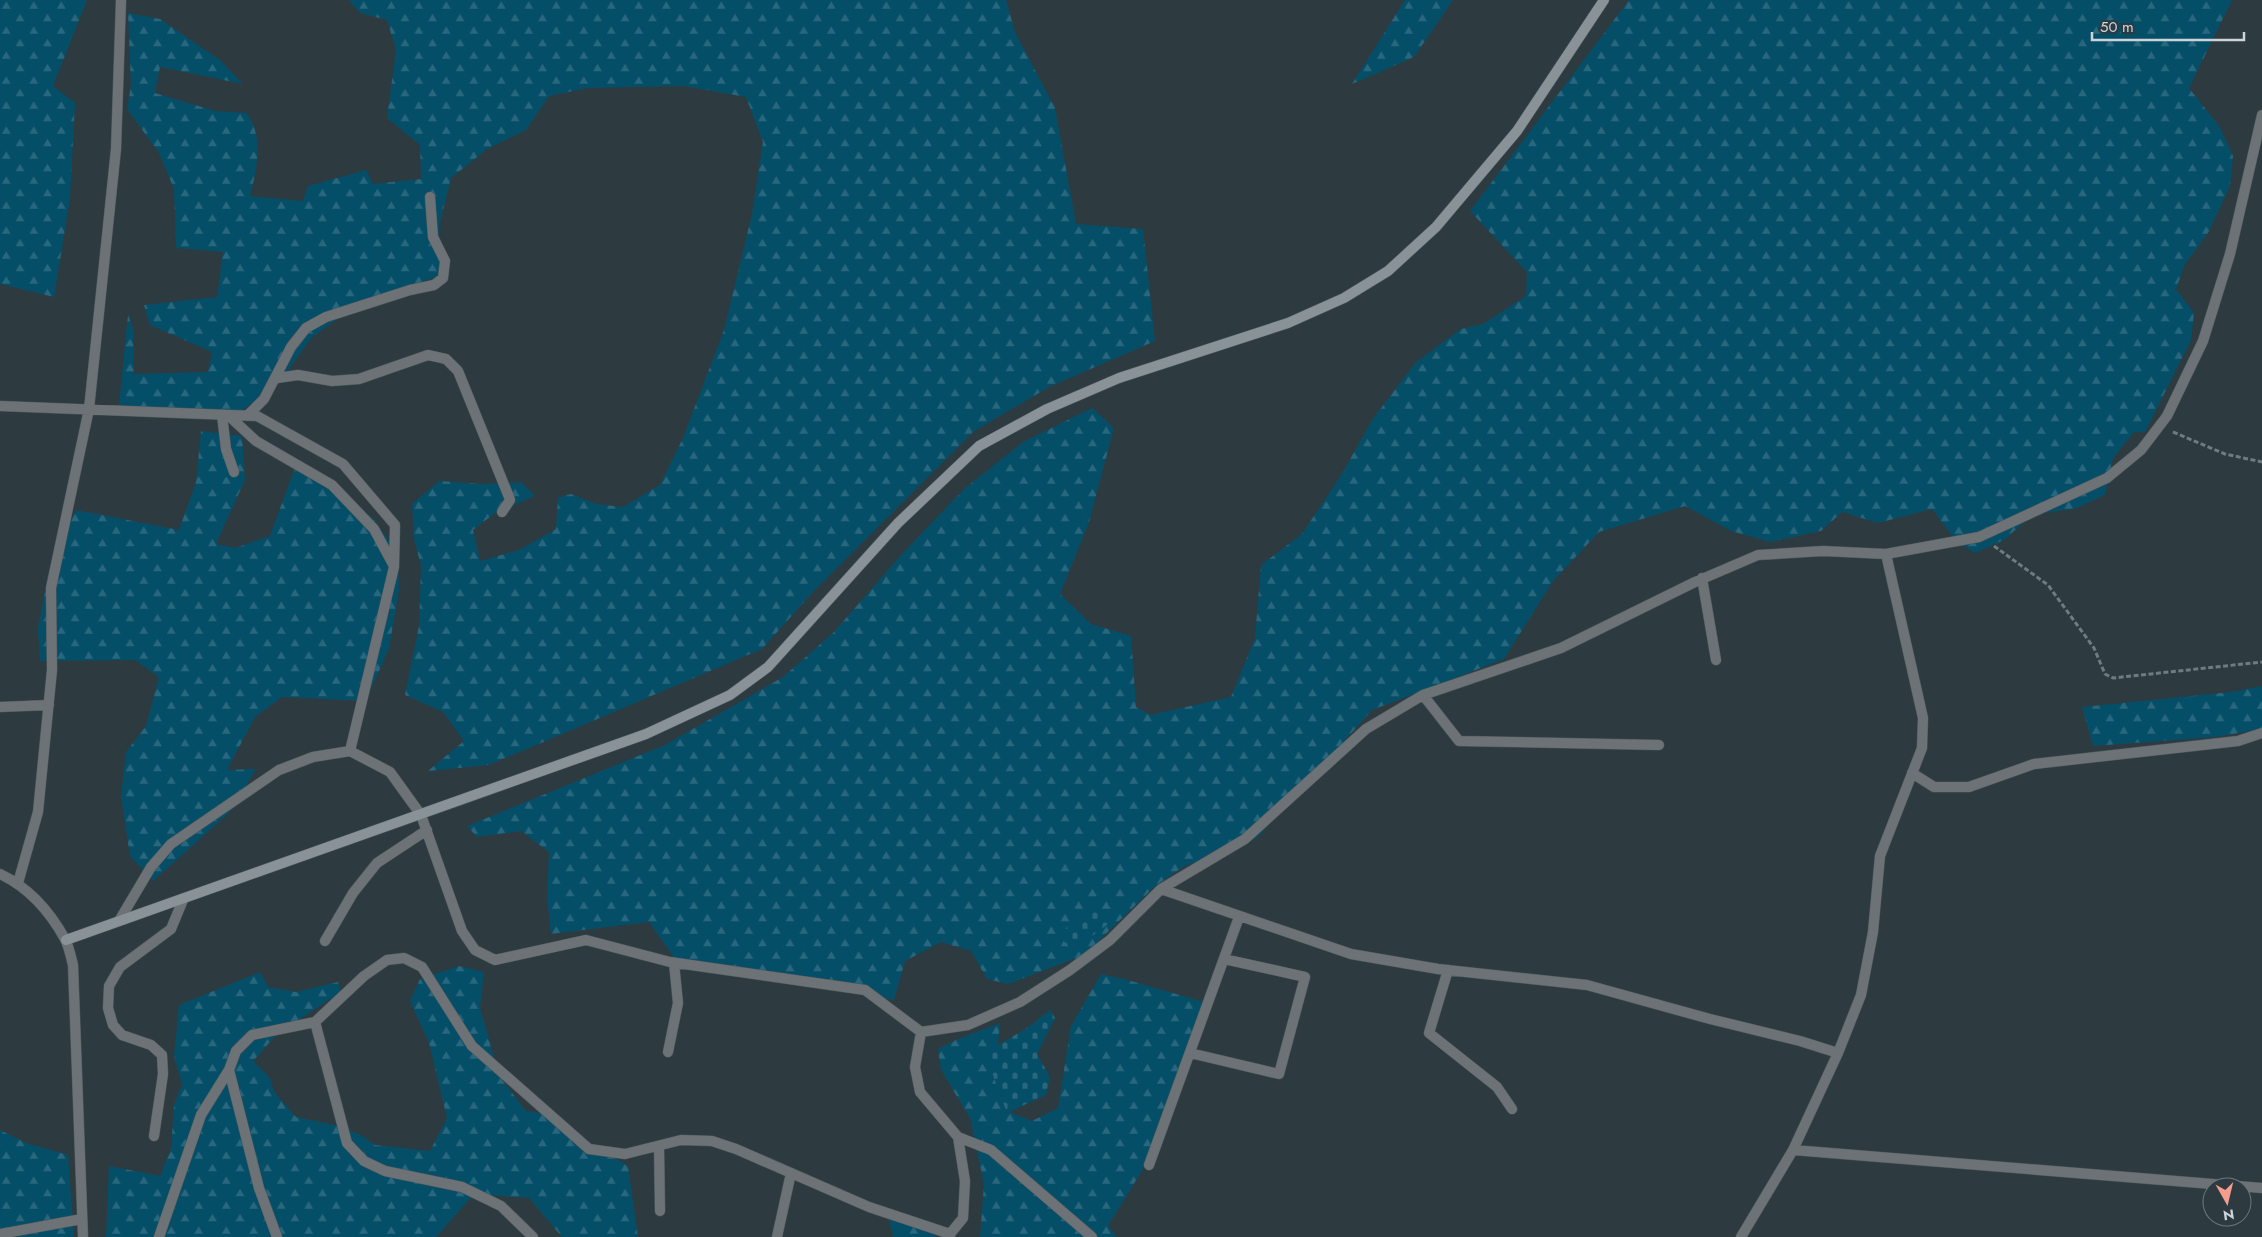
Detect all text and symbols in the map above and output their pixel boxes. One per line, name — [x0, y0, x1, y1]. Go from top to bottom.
scale bar — [2092, 10, 2244, 42]
text: 50 m — [2100, 16, 2134, 38]
north arrow — [2202, 1177, 2252, 1227]
text: N — [2222, 1204, 2236, 1226]

